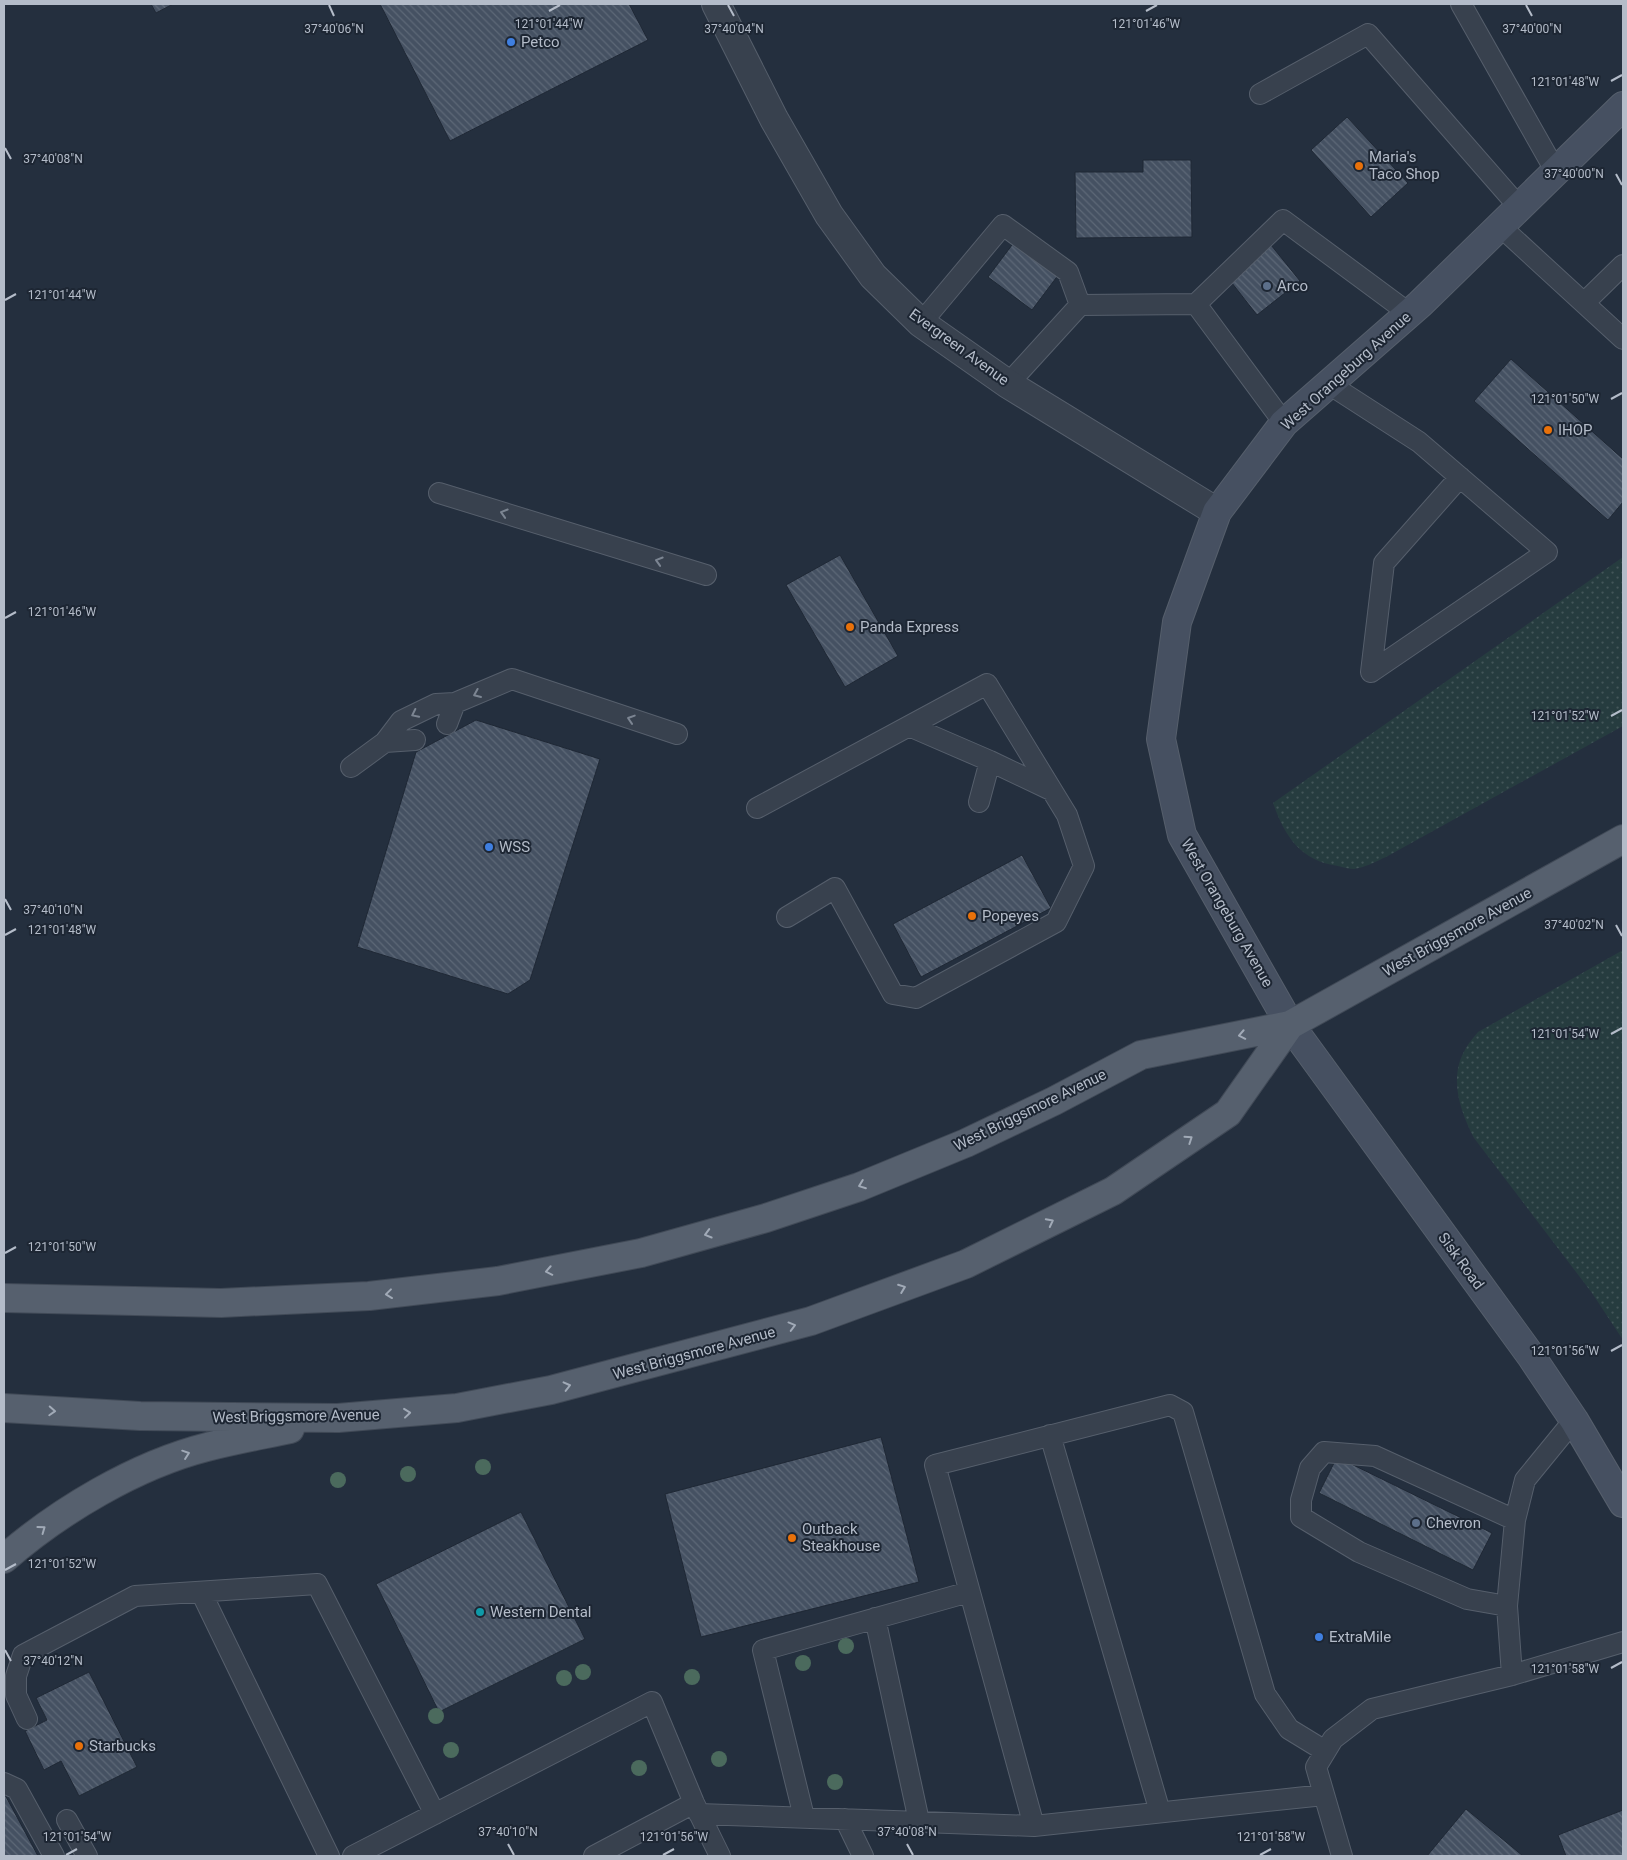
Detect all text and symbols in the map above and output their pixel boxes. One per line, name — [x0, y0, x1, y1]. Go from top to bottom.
text: 121°01'44"W — [515, 17, 583, 31]
text: 121°01'46"W — [1112, 17, 1180, 31]
text: 37°40'06"N — [304, 22, 364, 36]
text: 37°40'04"N — [704, 22, 764, 36]
text: 37°40'00"N — [1502, 22, 1562, 36]
place label: Petco — [521, 33, 560, 51]
marker: Petco — [505, 36, 517, 48]
text: 121°01'48"W — [1531, 75, 1599, 89]
place label: Maria's Taco Shop — [1369, 148, 1440, 183]
text: 37°40'08"N — [23, 152, 83, 166]
marker: Maria's Taco Shop — [1353, 160, 1365, 172]
text: 37°40'00"N — [1544, 167, 1604, 181]
place label: Arco — [1277, 277, 1308, 295]
marker: Arco — [1261, 280, 1273, 292]
text: 121°01'44"W — [28, 288, 96, 302]
street label: Evergreen Avenue — [906, 305, 1012, 389]
street label: West Orangeburg Avenue — [1277, 308, 1415, 434]
text: 121°01'50"W — [1531, 392, 1599, 406]
place label: IHOP — [1558, 421, 1593, 439]
marker: IHOP — [1542, 424, 1554, 436]
one-way arrow — [500, 508, 509, 518]
one-way arrow — [656, 556, 664, 566]
text: 121°01'46"W — [28, 605, 96, 619]
place label: Panda Express — [860, 618, 959, 636]
marker: Panda Express — [844, 621, 856, 633]
one-way arrow — [473, 688, 482, 698]
one-way arrow — [411, 708, 420, 718]
text: 121°01'52"W — [1531, 709, 1599, 723]
one-way arrow — [627, 714, 635, 724]
street label: West Orangeburg Avenue — [1177, 836, 1277, 990]
place label: WSS — [499, 838, 530, 856]
marker: WSS — [483, 841, 495, 853]
street label: West Briggsmore Avenue — [1379, 884, 1535, 980]
text: 37°40'10"N — [23, 903, 83, 917]
place label: Popeyes — [982, 907, 1039, 925]
marker: Popeyes — [966, 910, 978, 922]
text: 37°40'02"N — [1544, 918, 1604, 932]
text: 121°01'48"W — [28, 923, 96, 937]
text: 121°01'54"W — [1531, 1027, 1599, 1041]
one-way arrow — [1238, 1029, 1247, 1039]
street label: West Briggsmore Avenue — [951, 1065, 1109, 1155]
one-way arrow — [1184, 1136, 1193, 1145]
one-way arrow — [859, 1179, 867, 1189]
one-way arrow — [1045, 1218, 1054, 1228]
one-way arrow — [703, 1228, 712, 1239]
street label: Sisk Road — [1434, 1229, 1488, 1293]
text: 121°01'50"W — [28, 1240, 96, 1254]
one-way arrow — [545, 1265, 554, 1276]
one-way arrow — [897, 1284, 906, 1295]
one-way arrow — [384, 1288, 392, 1299]
one-way arrow — [787, 1322, 795, 1332]
street label: West Briggsmore Avenue — [611, 1323, 777, 1383]
text: 121°01'56"W — [1531, 1344, 1599, 1358]
one-way arrow — [563, 1381, 572, 1392]
one-way arrow — [49, 1405, 57, 1416]
street label: West Briggsmore Avenue — [212, 1406, 380, 1426]
one-way arrow — [403, 1408, 411, 1419]
one-way arrow — [181, 1450, 189, 1460]
place label: Chevron — [1426, 1514, 1481, 1532]
marker: Chevron — [1410, 1517, 1422, 1529]
place label: Outback Steakhouse — [802, 1520, 880, 1555]
one-way arrow — [37, 1526, 46, 1535]
marker: Outback Steakhouse — [786, 1532, 798, 1544]
text: 121°01'52"W — [28, 1557, 96, 1571]
place label: Western Dental — [490, 1603, 592, 1621]
marker: Western Dental — [474, 1606, 486, 1618]
place label: ExtraMile — [1329, 1628, 1391, 1646]
marker: ExtraMile — [1313, 1631, 1325, 1643]
text: 37°40'12"N — [23, 1654, 83, 1668]
text: 121°01'58"W — [1531, 1662, 1599, 1676]
place label: Starbucks — [89, 1737, 156, 1755]
marker: Starbucks — [73, 1740, 85, 1752]
text: 37°40'10"N — [478, 1825, 538, 1839]
text: 37°40'08"N — [877, 1825, 937, 1839]
text: 121°01'54"W — [43, 1830, 111, 1844]
text: 121°01'56"W — [640, 1830, 708, 1844]
text: 121°01'58"W — [1237, 1830, 1305, 1844]

